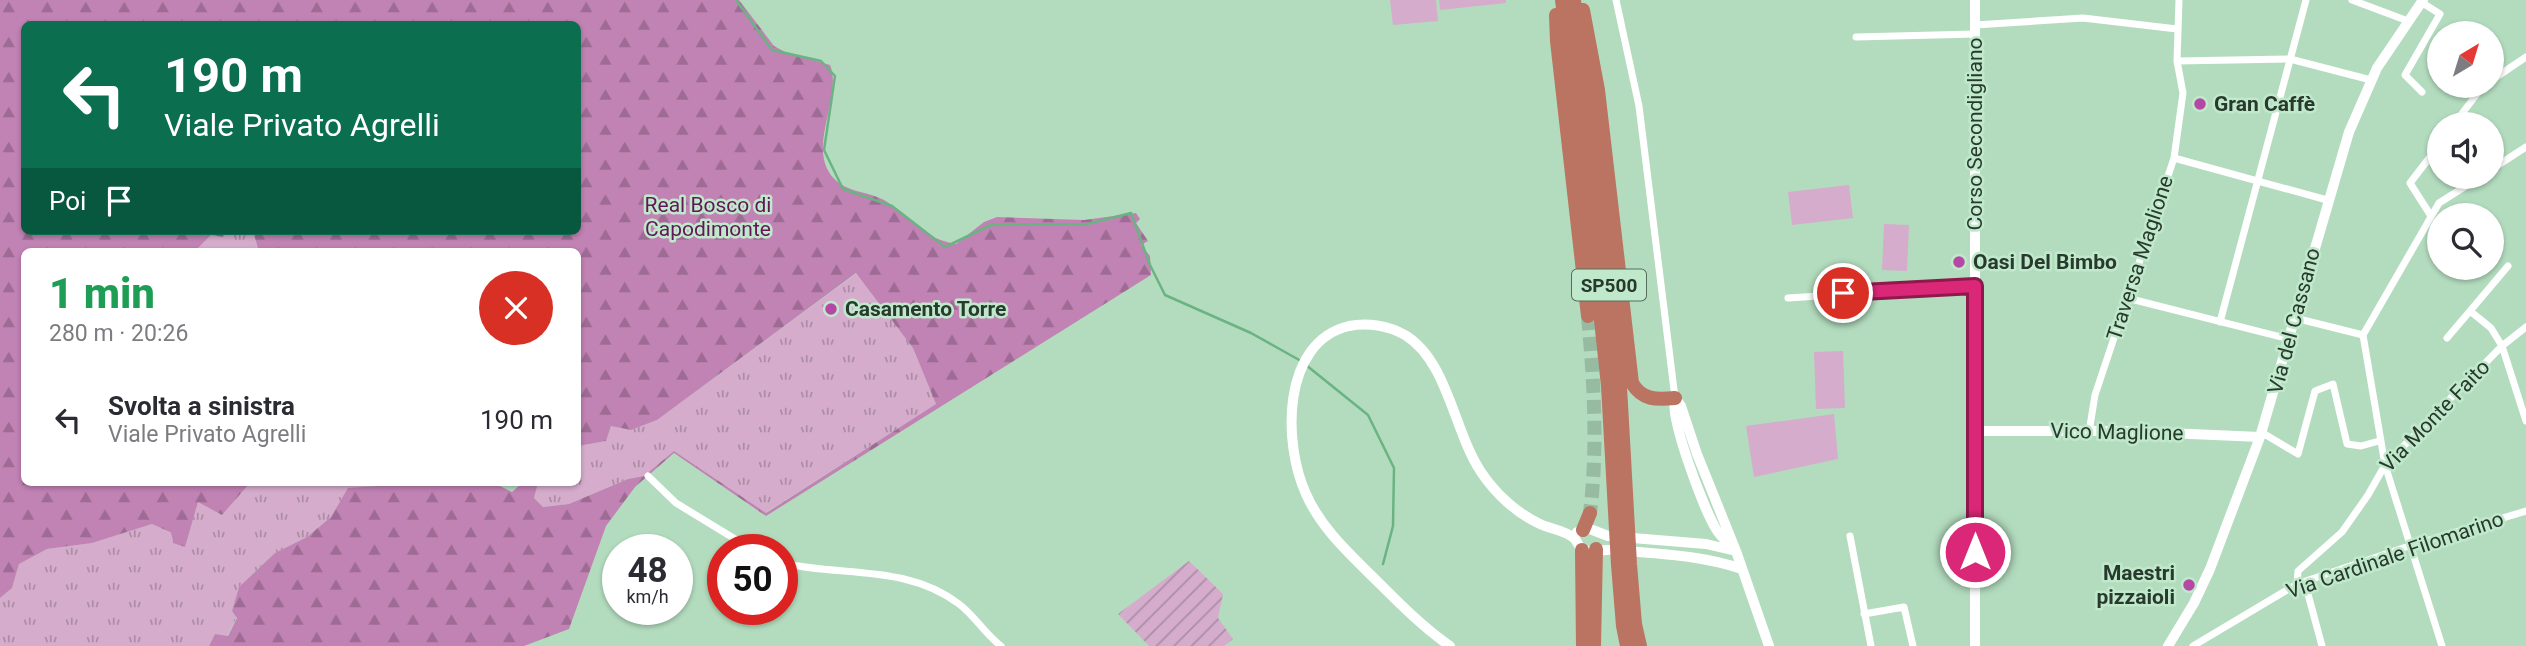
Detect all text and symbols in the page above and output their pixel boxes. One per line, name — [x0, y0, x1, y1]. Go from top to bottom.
north arrow — [2427, 21, 2504, 98]
map controls — [2427, 21, 2504, 280]
street label: Corso Secondigliano — [1963, 38, 1987, 230]
text: 190 m — [164, 47, 303, 104]
icon: left — [49, 49, 140, 140]
place label: Gran Caffè — [2214, 92, 2315, 116]
marker: Gran Caffè — [2192, 96, 2208, 112]
text: Viale Privato Agrelli — [164, 106, 440, 144]
button: sound — [2427, 112, 2504, 189]
street label: Traversa Maglione — [2102, 173, 2178, 343]
icon: arrive — [100, 182, 138, 220]
text: Poi — [49, 186, 86, 216]
park label: Real Bosco di Capodimonte — [645, 193, 771, 241]
button: search — [2427, 203, 2504, 280]
street label: Via del Cassano — [2263, 245, 2325, 397]
place label: Oasi Del Bimbo — [1973, 250, 2117, 274]
marker: Oasi Del Bimbo — [1951, 254, 1967, 270]
pin — [1813, 263, 1873, 323]
text: 1 min — [49, 269, 155, 318]
road number: SP500 — [1572, 270, 1646, 300]
button: close — [479, 271, 553, 345]
icon: arrive — [1824, 274, 1862, 312]
place label: Casamento Torre — [845, 297, 1006, 321]
marker: Casamento Torre — [823, 301, 839, 317]
text: 280 m · 20:26 — [49, 320, 188, 347]
street label: Via Monte Faito — [2375, 355, 2495, 477]
text: Svolta a sinistra — [108, 391, 295, 421]
icon: left — [49, 401, 87, 439]
text: 190 m — [480, 405, 553, 435]
street label: Vico Maglione — [2050, 419, 2184, 445]
text: Viale Privato Agrelli — [108, 421, 306, 448]
street label: Via Cardinale Filomarino — [2283, 507, 2507, 603]
position arrow — [1938, 515, 2012, 589]
speed limit sign: 50 — [707, 534, 798, 625]
text: 48 — [627, 550, 668, 591]
place label: Maestri pizzaioli — [2096, 561, 2175, 609]
marker: Maestri pizzaioli — [2181, 577, 2197, 593]
text: km/h — [626, 586, 669, 607]

